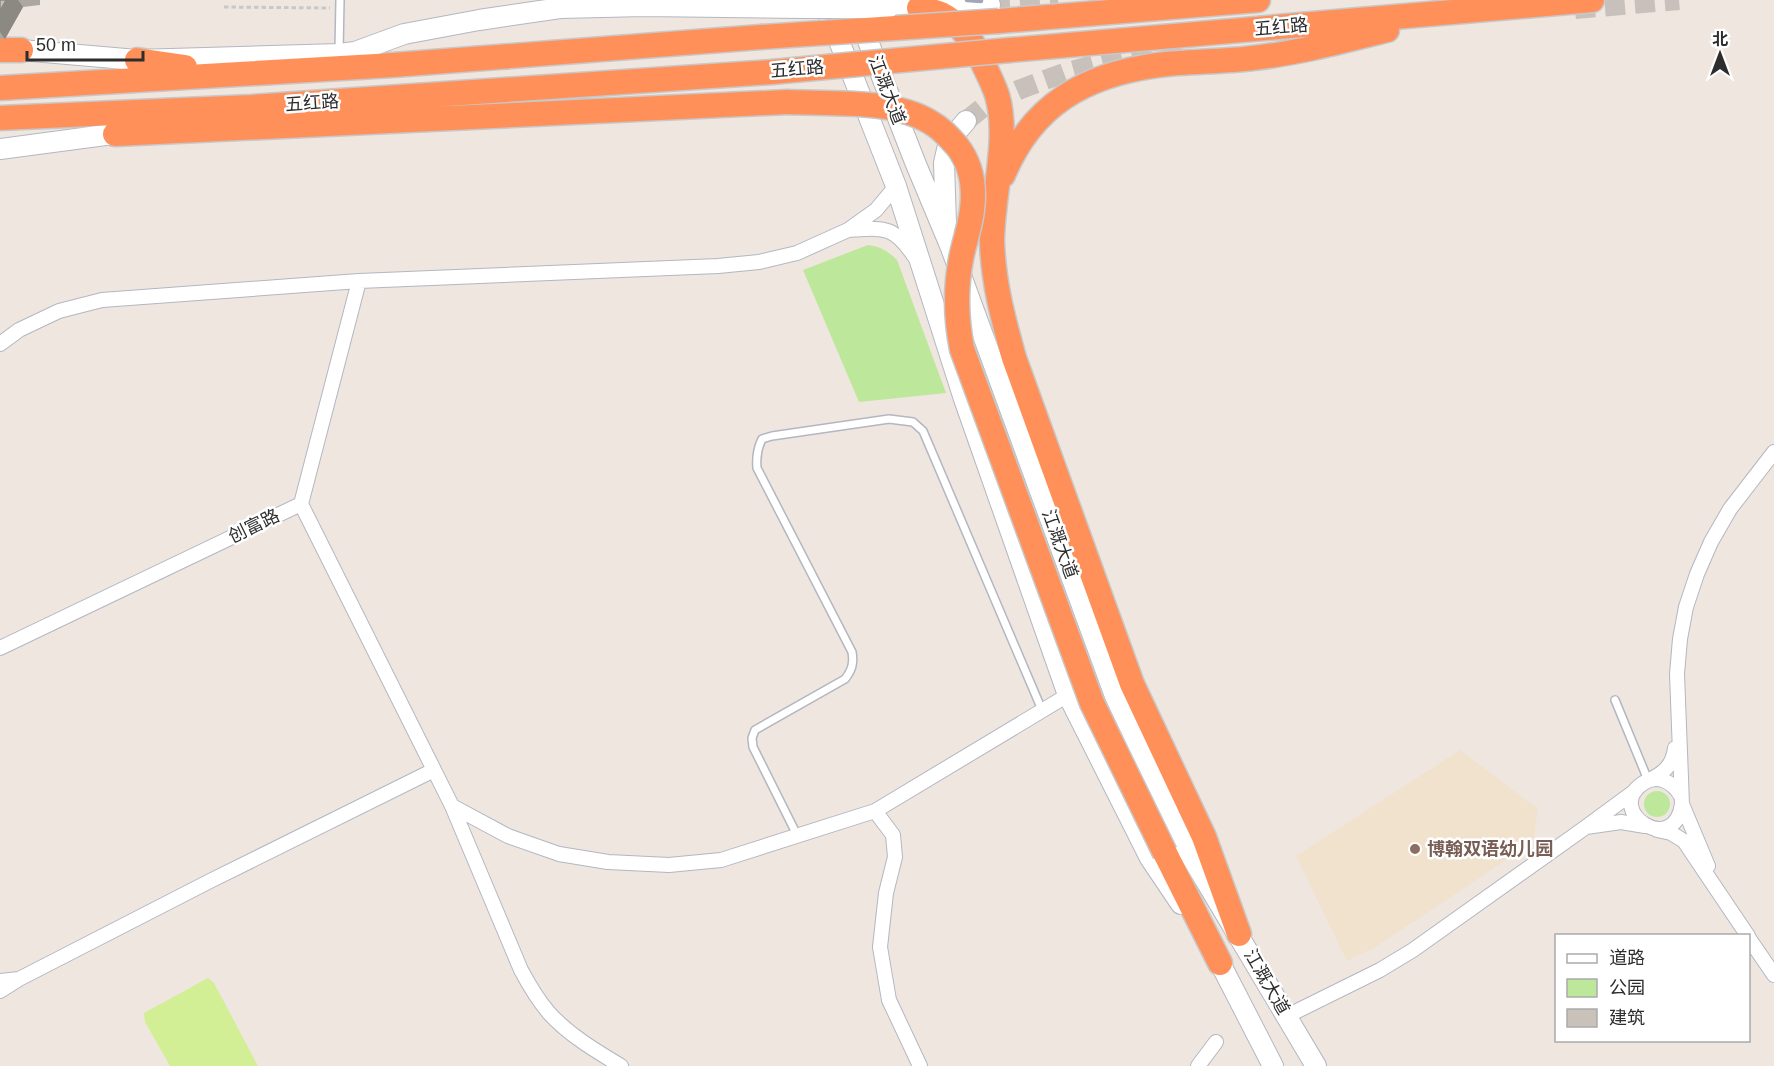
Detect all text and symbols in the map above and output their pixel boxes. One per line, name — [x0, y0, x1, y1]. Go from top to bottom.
street label: 五红路 — [1253, 15, 1309, 39]
scale bar — [27, 24, 142, 62]
north arrow — [1690, 24, 1750, 84]
text: 北 — [1712, 31, 1728, 48]
text: 50 m — [36, 35, 76, 55]
street label: 江溉大道 — [865, 53, 909, 127]
street label: 五红路 — [769, 57, 825, 81]
street label: 五红路 — [284, 91, 340, 115]
street label: 创富路 — [225, 505, 283, 547]
street label: 江溉大道 — [1038, 507, 1082, 581]
place label: 博翰双语幼儿园 — [1427, 839, 1553, 859]
marker: 博翰双语幼儿园 — [1408, 842, 1422, 856]
legend — [1555, 934, 1750, 1042]
street label: 江溉大道 — [1240, 946, 1294, 1018]
text: 道路 — [1609, 948, 1645, 968]
text: 公园 — [1609, 978, 1645, 998]
text: 建筑 — [1609, 1008, 1645, 1028]

